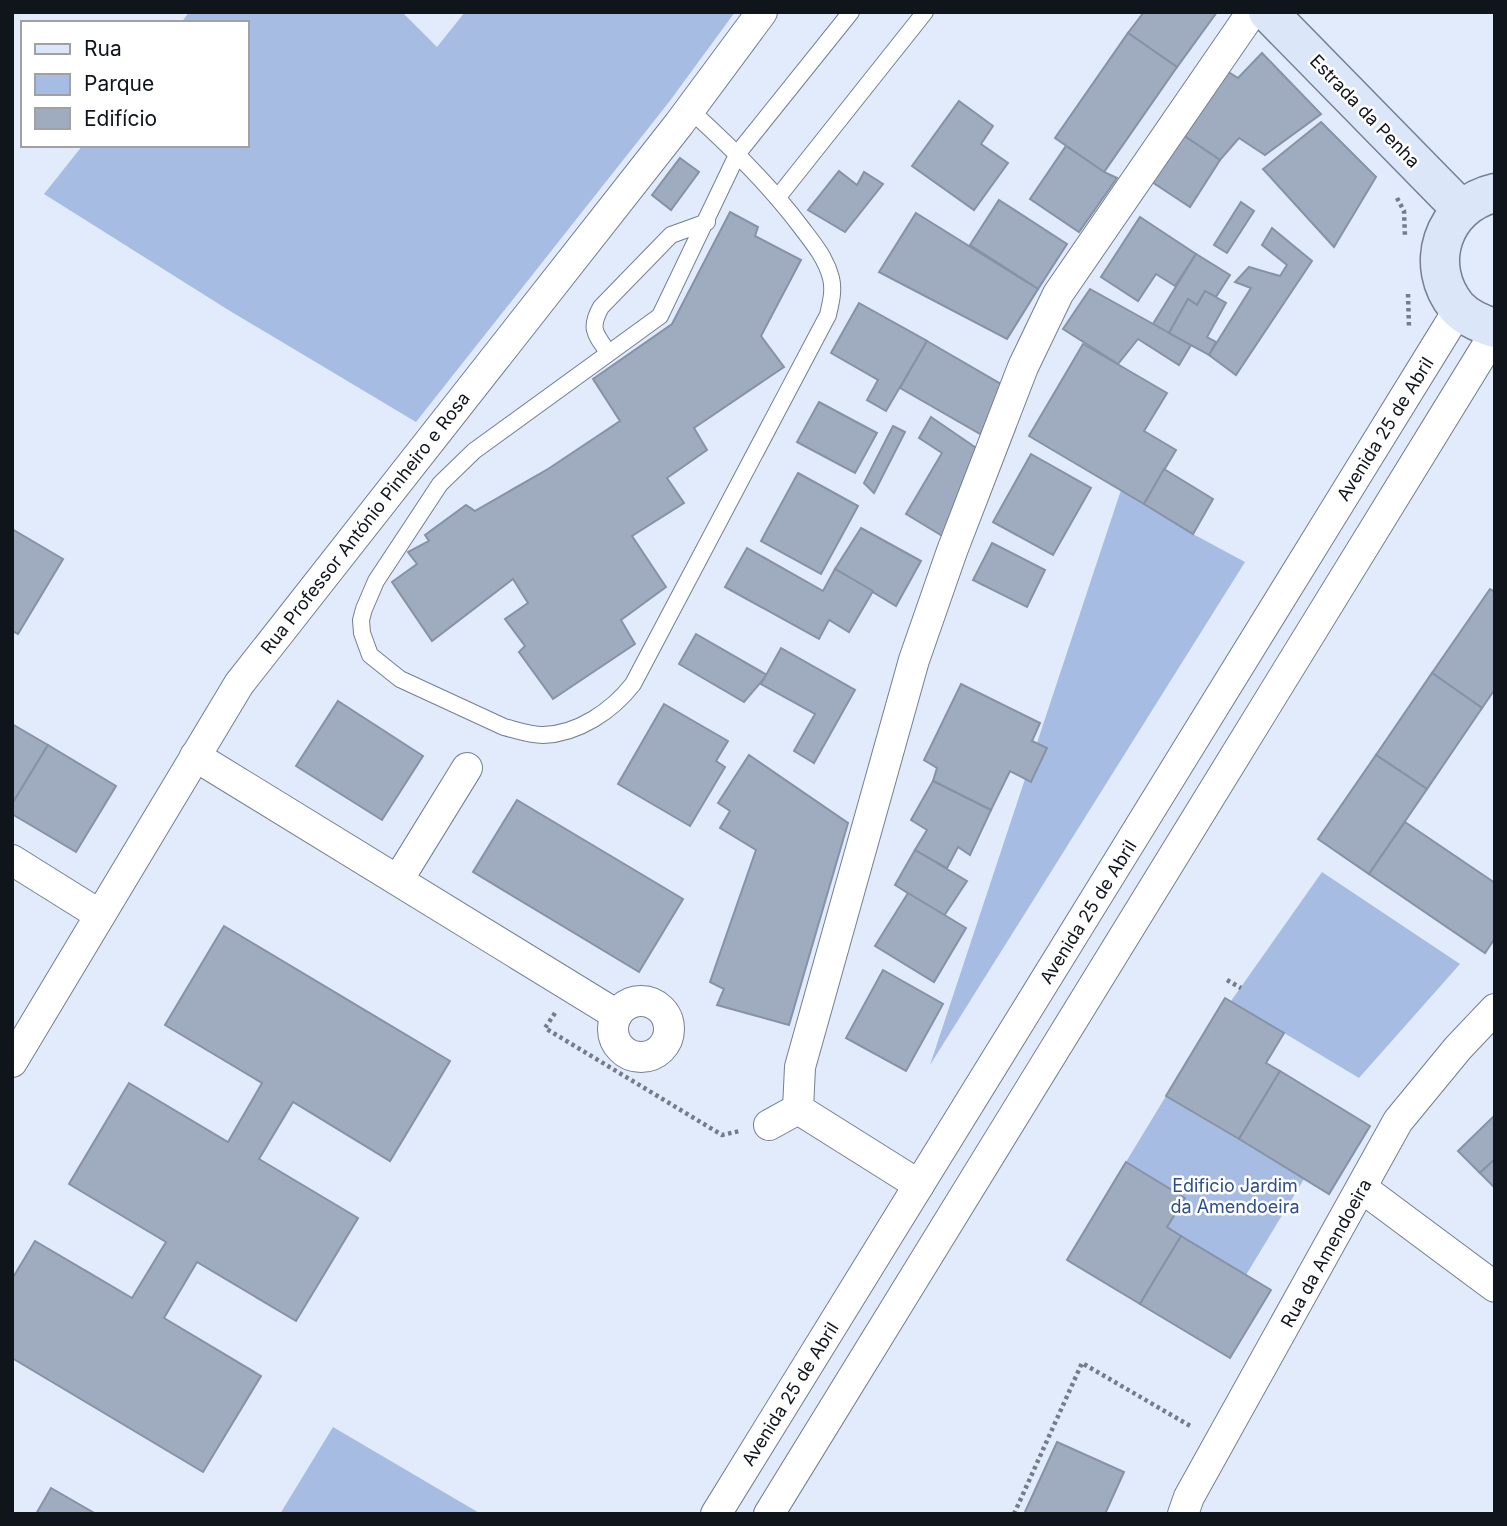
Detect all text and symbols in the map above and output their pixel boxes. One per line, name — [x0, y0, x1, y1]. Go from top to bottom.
legend — [21, 21, 248, 147]
text: Rua — [84, 36, 122, 61]
street label: Estrada da Penha — [1306, 50, 1424, 172]
text: Parque — [84, 71, 154, 96]
text: Edifício — [84, 106, 157, 131]
street label: Avenida 25 de Abril — [1332, 353, 1438, 505]
street label: Rua Professor António Pinheiro e Rosa — [256, 388, 474, 658]
street label: Avenida 25 de Abril — [1035, 836, 1141, 988]
park label: Edificio Jardim da Amendoeira — [1170, 1175, 1300, 1217]
street label: Rua da Amendoeira — [1276, 1175, 1376, 1331]
street label: Avenida 25 de Abril — [737, 1318, 843, 1470]

